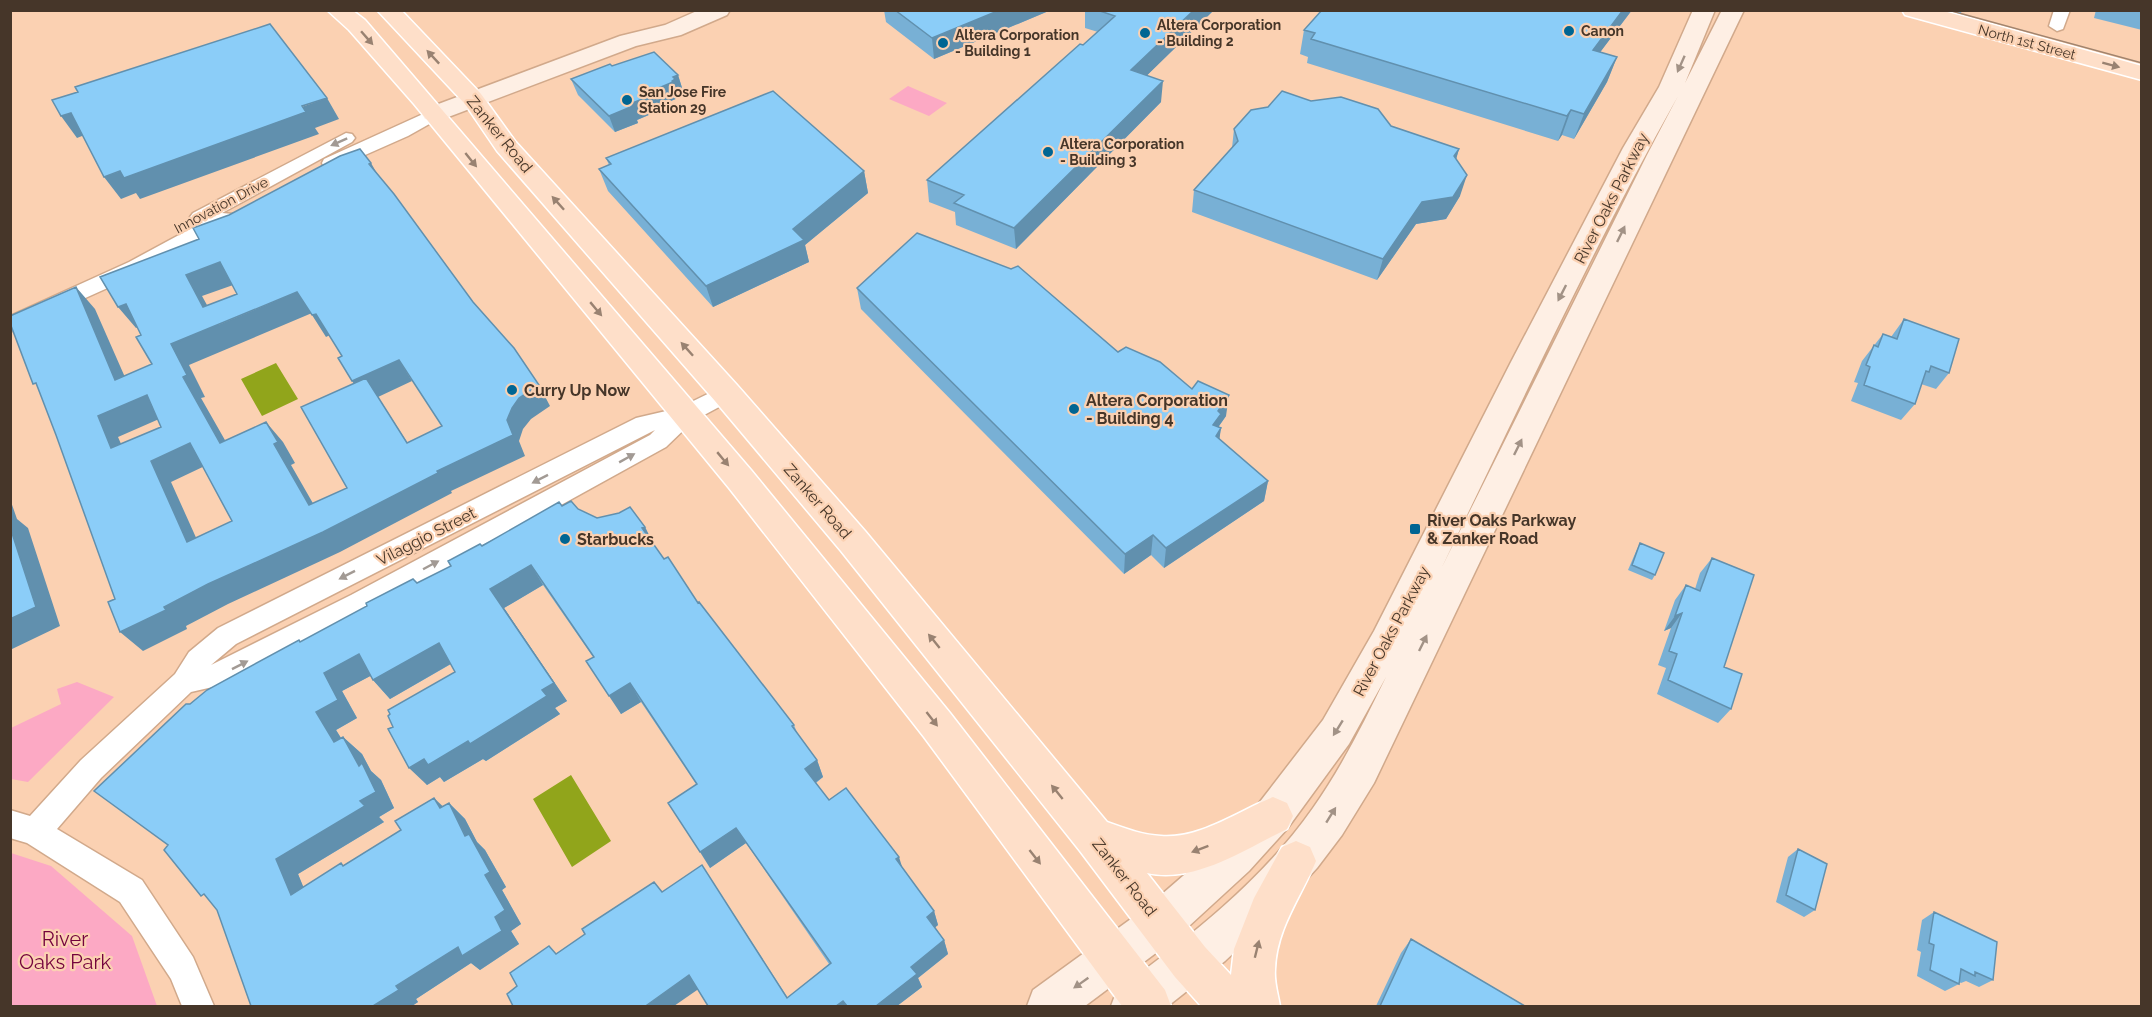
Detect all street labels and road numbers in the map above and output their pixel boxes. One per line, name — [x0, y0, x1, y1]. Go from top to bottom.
street label: North 1st Street — [1977, 21, 2078, 63]
street label: Zanker Road — [463, 92, 536, 177]
street label: River Oaks Parkway — [1570, 129, 1653, 267]
street label: Innovation Drive — [171, 174, 271, 236]
street label: Zanker Road — [780, 460, 855, 543]
street label: Vilaggio Street — [374, 503, 480, 570]
street label: River Oaks Parkway — [1349, 563, 1434, 699]
street label: Zanker Road — [1088, 835, 1161, 920]

